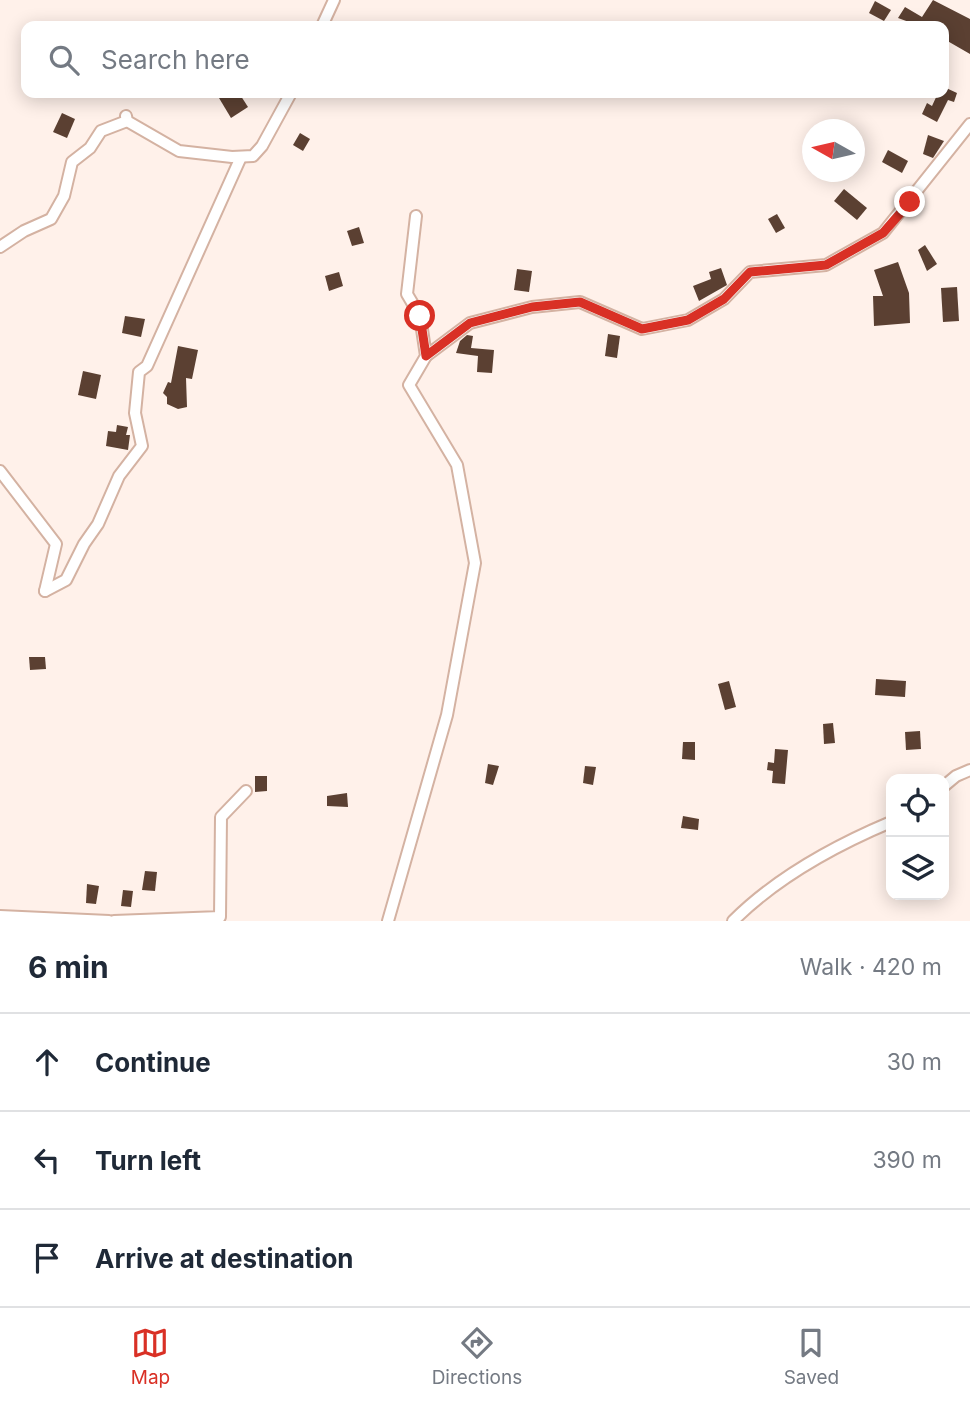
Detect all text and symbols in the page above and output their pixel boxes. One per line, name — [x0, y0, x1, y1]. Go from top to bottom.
search box — [21, 21, 949, 98]
icon: search — [45, 41, 83, 79]
text: Search here — [101, 44, 250, 75]
north arrow — [802, 119, 865, 182]
route end — [894, 186, 925, 217]
route start — [404, 300, 435, 331]
map controls — [886, 774, 949, 900]
button: locate — [886, 774, 949, 837]
button: layers — [886, 837, 949, 900]
text: 6 min — [28, 949, 109, 985]
text: Walk · 420 m — [800, 953, 942, 981]
icon: ahead — [28, 1043, 66, 1081]
text: Continue — [95, 1047, 211, 1078]
text: 30 m — [887, 1048, 942, 1076]
icon: left — [28, 1141, 66, 1179]
text: Turn left — [95, 1145, 201, 1176]
text: 390 m — [872, 1146, 942, 1174]
icon: arrive — [28, 1239, 66, 1277]
text: Arrive at destination — [95, 1243, 354, 1274]
tab: Map — [131, 1324, 170, 1389]
tab: Directions — [432, 1324, 522, 1389]
tab: Saved — [784, 1324, 839, 1389]

